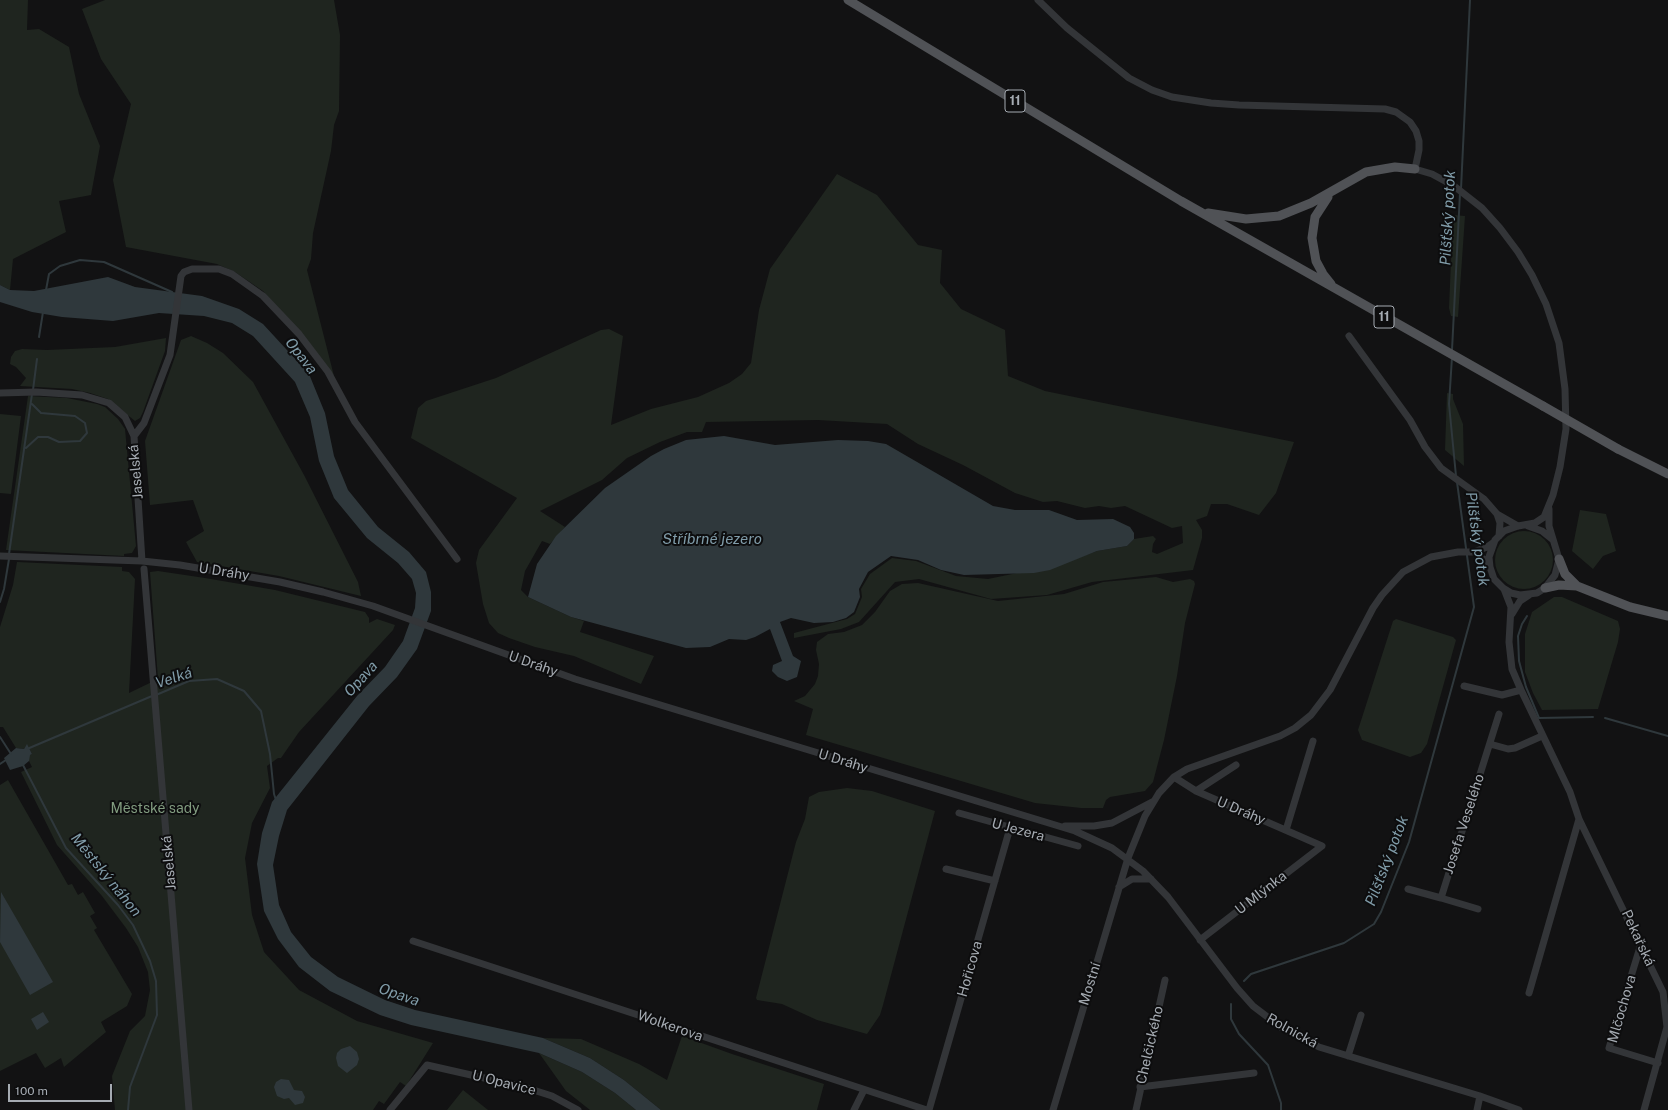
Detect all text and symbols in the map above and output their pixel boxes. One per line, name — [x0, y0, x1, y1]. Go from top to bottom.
road number: 11 — [1005, 90, 1025, 112]
water label: Pilšťský potok — [1437, 170, 1459, 266]
road number: 11 — [1374, 306, 1394, 328]
water label: Opava — [281, 334, 321, 378]
street label: Jaselská — [125, 444, 147, 500]
water label: Pilšťský potok — [1461, 491, 1493, 587]
water label: Stříbrné jezero — [662, 530, 762, 548]
street label: U Dráhy — [197, 560, 251, 584]
street label: U Dráhy — [506, 648, 560, 680]
water label: Opava — [340, 657, 382, 701]
water label: Velká — [153, 664, 195, 692]
street label: U Dráhy — [816, 745, 870, 777]
street label: Josefa Veselého — [1440, 772, 1488, 876]
street label: U Dráhy — [1214, 793, 1268, 829]
park label: Městské sady — [110, 801, 200, 817]
water label: Pilšťský potok — [1362, 813, 1412, 909]
street label: U Jezera — [990, 815, 1046, 845]
water label: Městský náhon — [67, 830, 145, 920]
street label: Jaselská — [158, 835, 180, 891]
street label: U Mlýnka — [1232, 868, 1290, 918]
street label: Pekařská — [1618, 907, 1658, 969]
street label: Hořicova — [954, 939, 986, 999]
street label: Mostní — [1076, 961, 1104, 1007]
street label: Mlčochova — [1604, 973, 1640, 1045]
water label: Opava — [376, 980, 422, 1010]
street label: Chelčického — [1133, 1004, 1167, 1086]
street label: Wolkerova — [635, 1007, 705, 1045]
street label: Rolnická — [1264, 1010, 1320, 1052]
street label: U Opavice — [470, 1067, 538, 1099]
scale bar — [10, 1076, 114, 1102]
text: 100 m — [15, 1084, 48, 1098]

